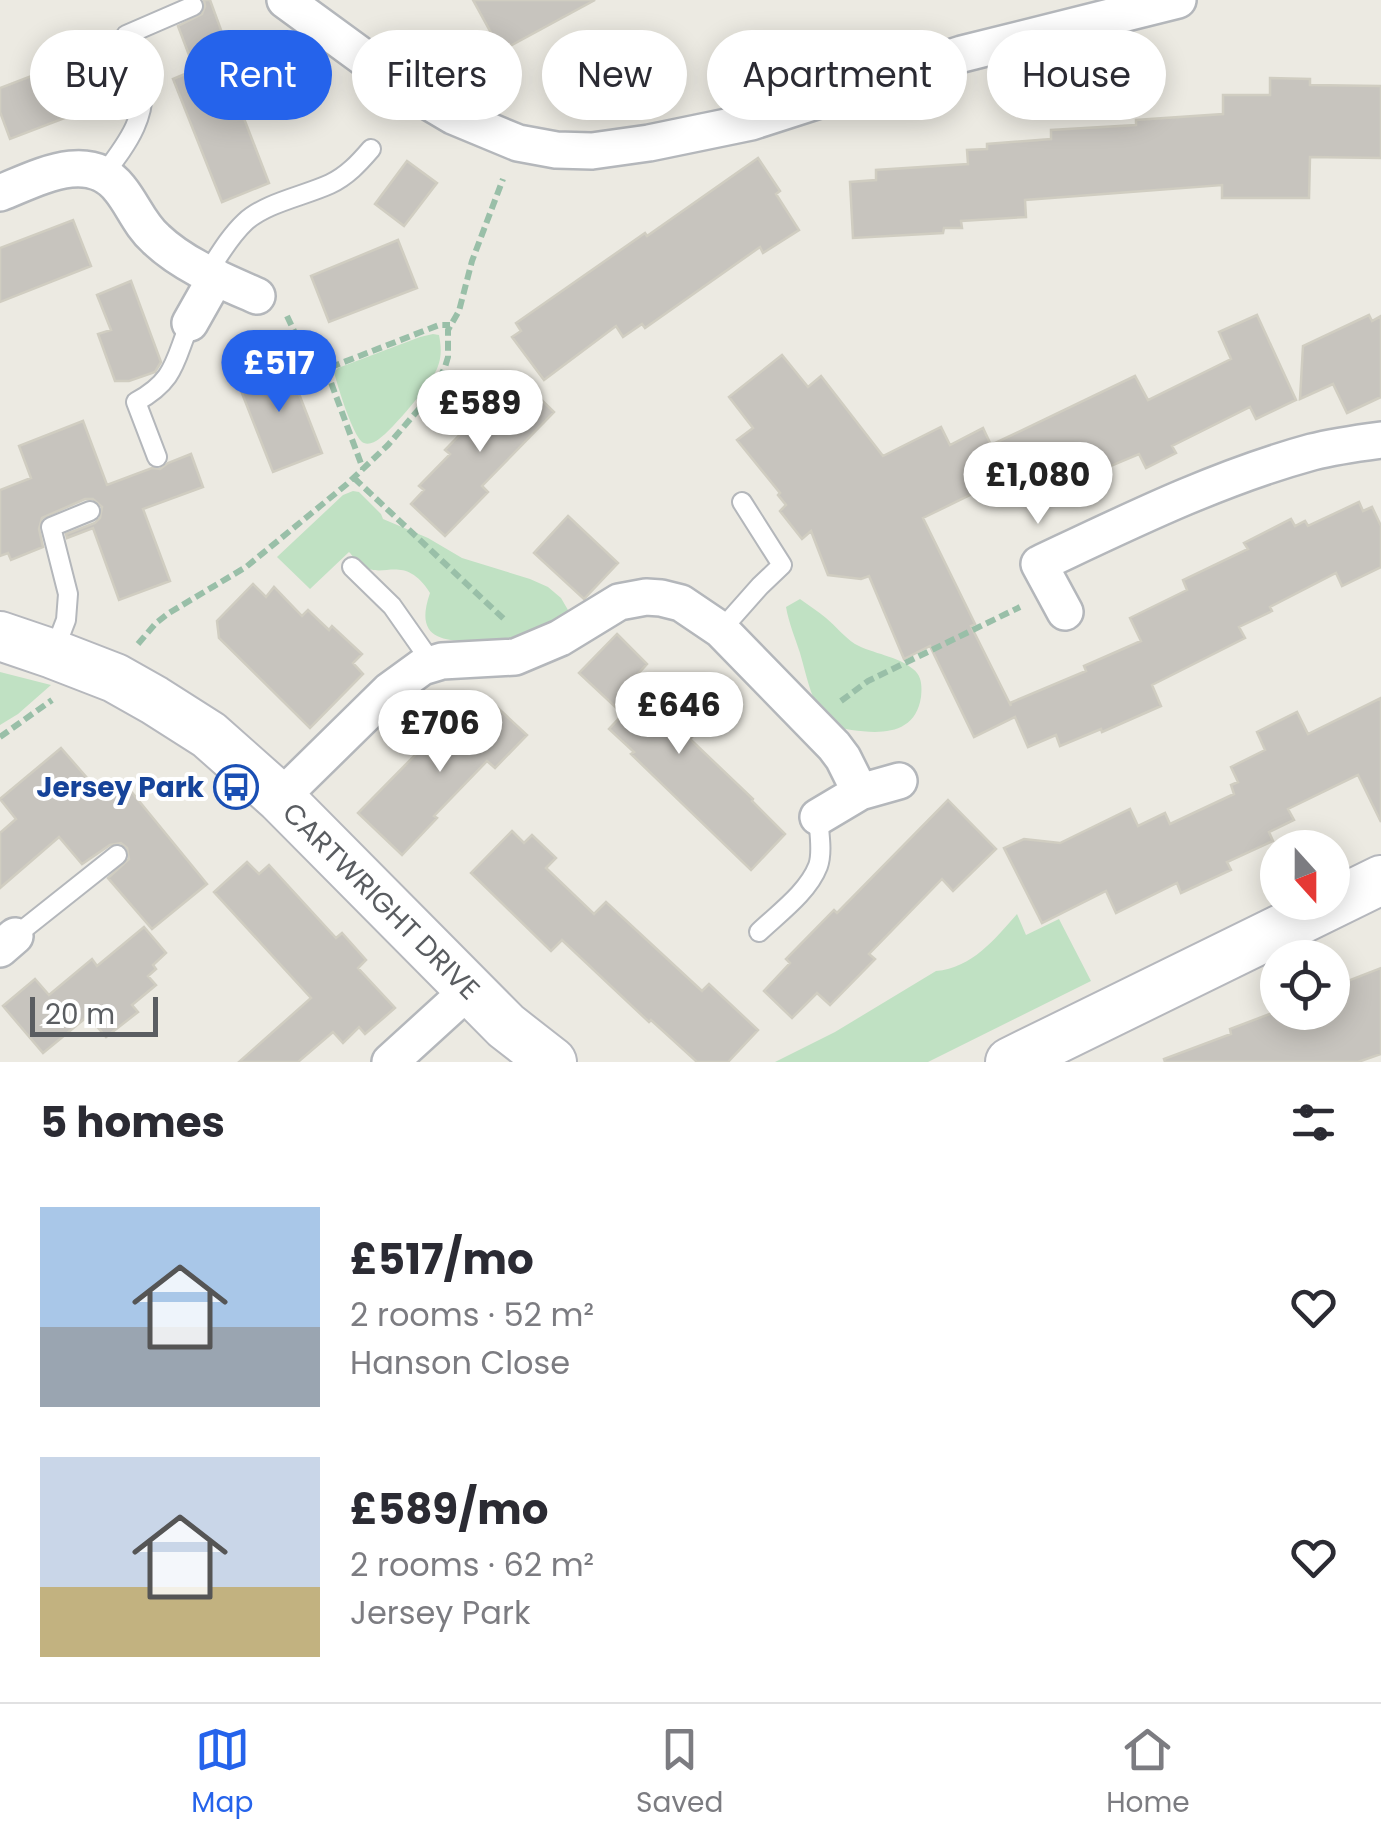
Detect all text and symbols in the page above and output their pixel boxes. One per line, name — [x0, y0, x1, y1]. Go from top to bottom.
chip: Buy — [30, 30, 164, 120]
chip: Rent — [184, 30, 332, 120]
chip: Filters — [352, 30, 522, 120]
chip: New — [542, 30, 687, 120]
chip: Apartment — [707, 30, 967, 120]
chip: House — [987, 30, 1166, 120]
pin: £517 — [220, 330, 338, 415]
text: £517 — [243, 340, 315, 385]
pin: £589 — [421, 370, 539, 455]
text: £589 — [439, 380, 521, 425]
pin: £1,080 — [957, 442, 1119, 527]
text: £1,080 — [986, 452, 1090, 497]
pin: £646 — [620, 672, 738, 757]
text: £646 — [637, 682, 721, 727]
pin: £706 — [381, 690, 499, 775]
text: £706 — [400, 700, 480, 745]
bus stop icon: Jersey Park — [213, 764, 259, 810]
place label: Jersey Park — [36, 768, 205, 807]
street label: CARTWRIGHT DRIVE — [274, 794, 488, 1008]
north arrow — [1260, 830, 1350, 920]
map controls — [1260, 830, 1350, 1030]
button: locate — [1260, 940, 1350, 1030]
scale bar — [30, 992, 158, 1036]
text: 20 m — [45, 995, 115, 1034]
text: 5 homes — [40, 1093, 225, 1152]
icon: filters — [1286, 1095, 1341, 1150]
text: £517/mo — [350, 1230, 534, 1289]
icon: home — [120, 1247, 240, 1367]
icon: heart — [1286, 1280, 1341, 1335]
text: 2 rooms · 52 m² — [350, 1292, 594, 1337]
text: Hanson Close — [350, 1340, 570, 1385]
text: £589/mo — [350, 1480, 548, 1539]
icon: home — [120, 1497, 240, 1617]
icon: heart — [1286, 1530, 1341, 1585]
text: 2 rooms · 62 m² — [350, 1542, 594, 1587]
text: Jersey Park — [350, 1590, 530, 1635]
tab: Map — [191, 1722, 253, 1824]
tab: Saved — [636, 1722, 723, 1824]
tab: Home — [1106, 1722, 1190, 1824]

